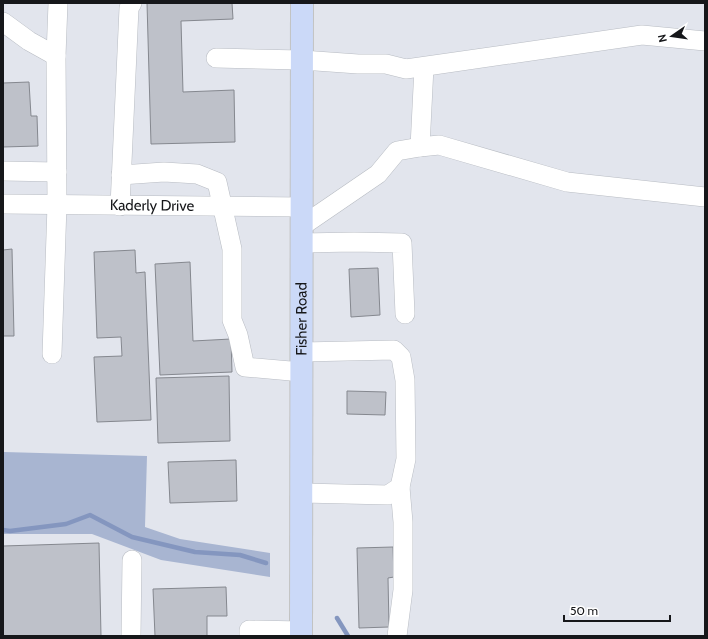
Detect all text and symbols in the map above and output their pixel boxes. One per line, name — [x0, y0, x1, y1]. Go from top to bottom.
north arrow — [652, 16, 692, 56]
text: N — [655, 33, 670, 44]
street label: Kaderly Drive — [110, 196, 195, 215]
street label: Fisher Road — [292, 282, 311, 356]
scale bar — [564, 597, 670, 623]
text: 50 m — [570, 603, 598, 618]

